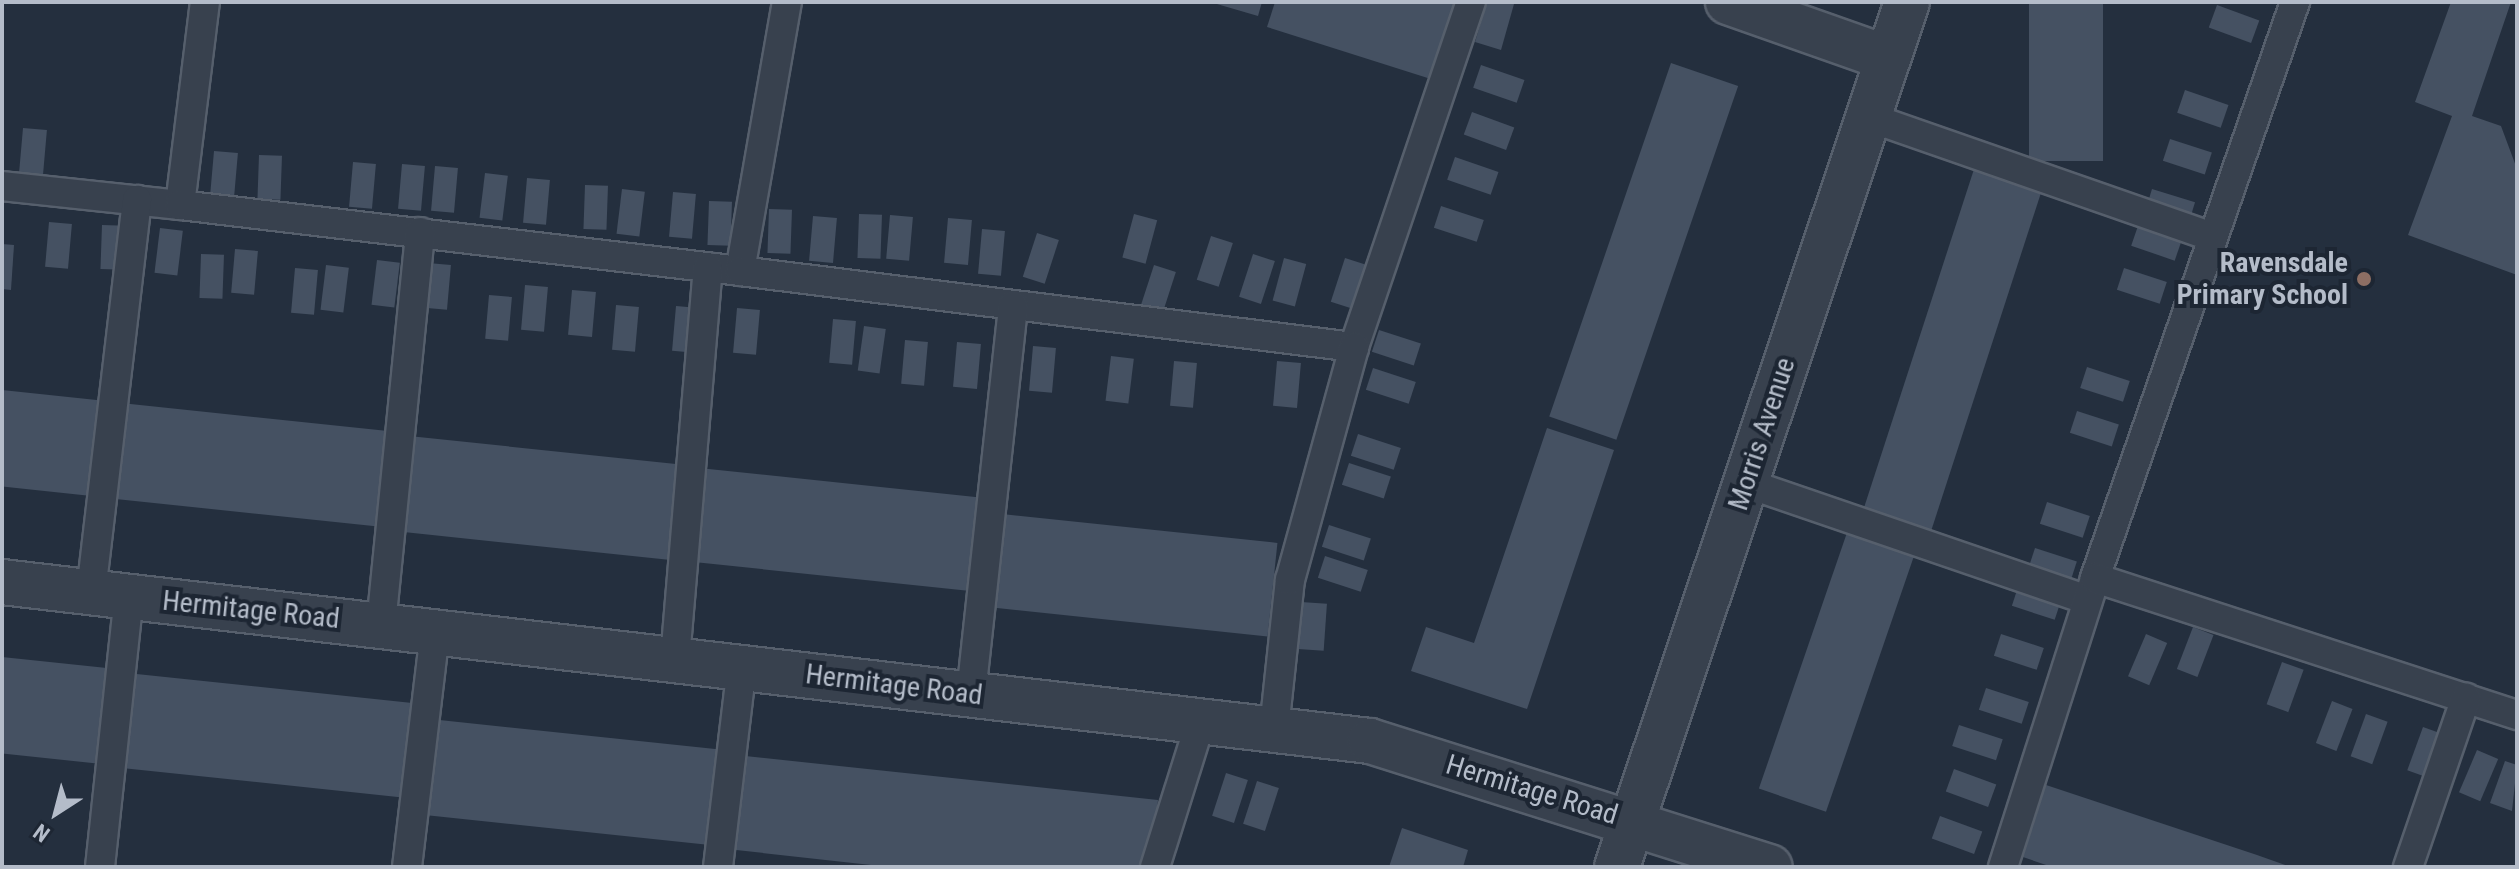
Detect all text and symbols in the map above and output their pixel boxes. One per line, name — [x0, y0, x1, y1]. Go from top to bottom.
place label: Ravensdale Primary School — [2177, 246, 2348, 312]
marker: Ravensdale Primary School — [2355, 270, 2373, 288]
street label: Morris Avenue — [1722, 353, 1802, 515]
street label: Hermitage Road — [161, 584, 341, 636]
street label: Hermitage Road — [804, 657, 984, 713]
street label: Hermitage Road — [1442, 748, 1622, 832]
north arrow — [16, 773, 96, 853]
text: N — [29, 819, 54, 847]

